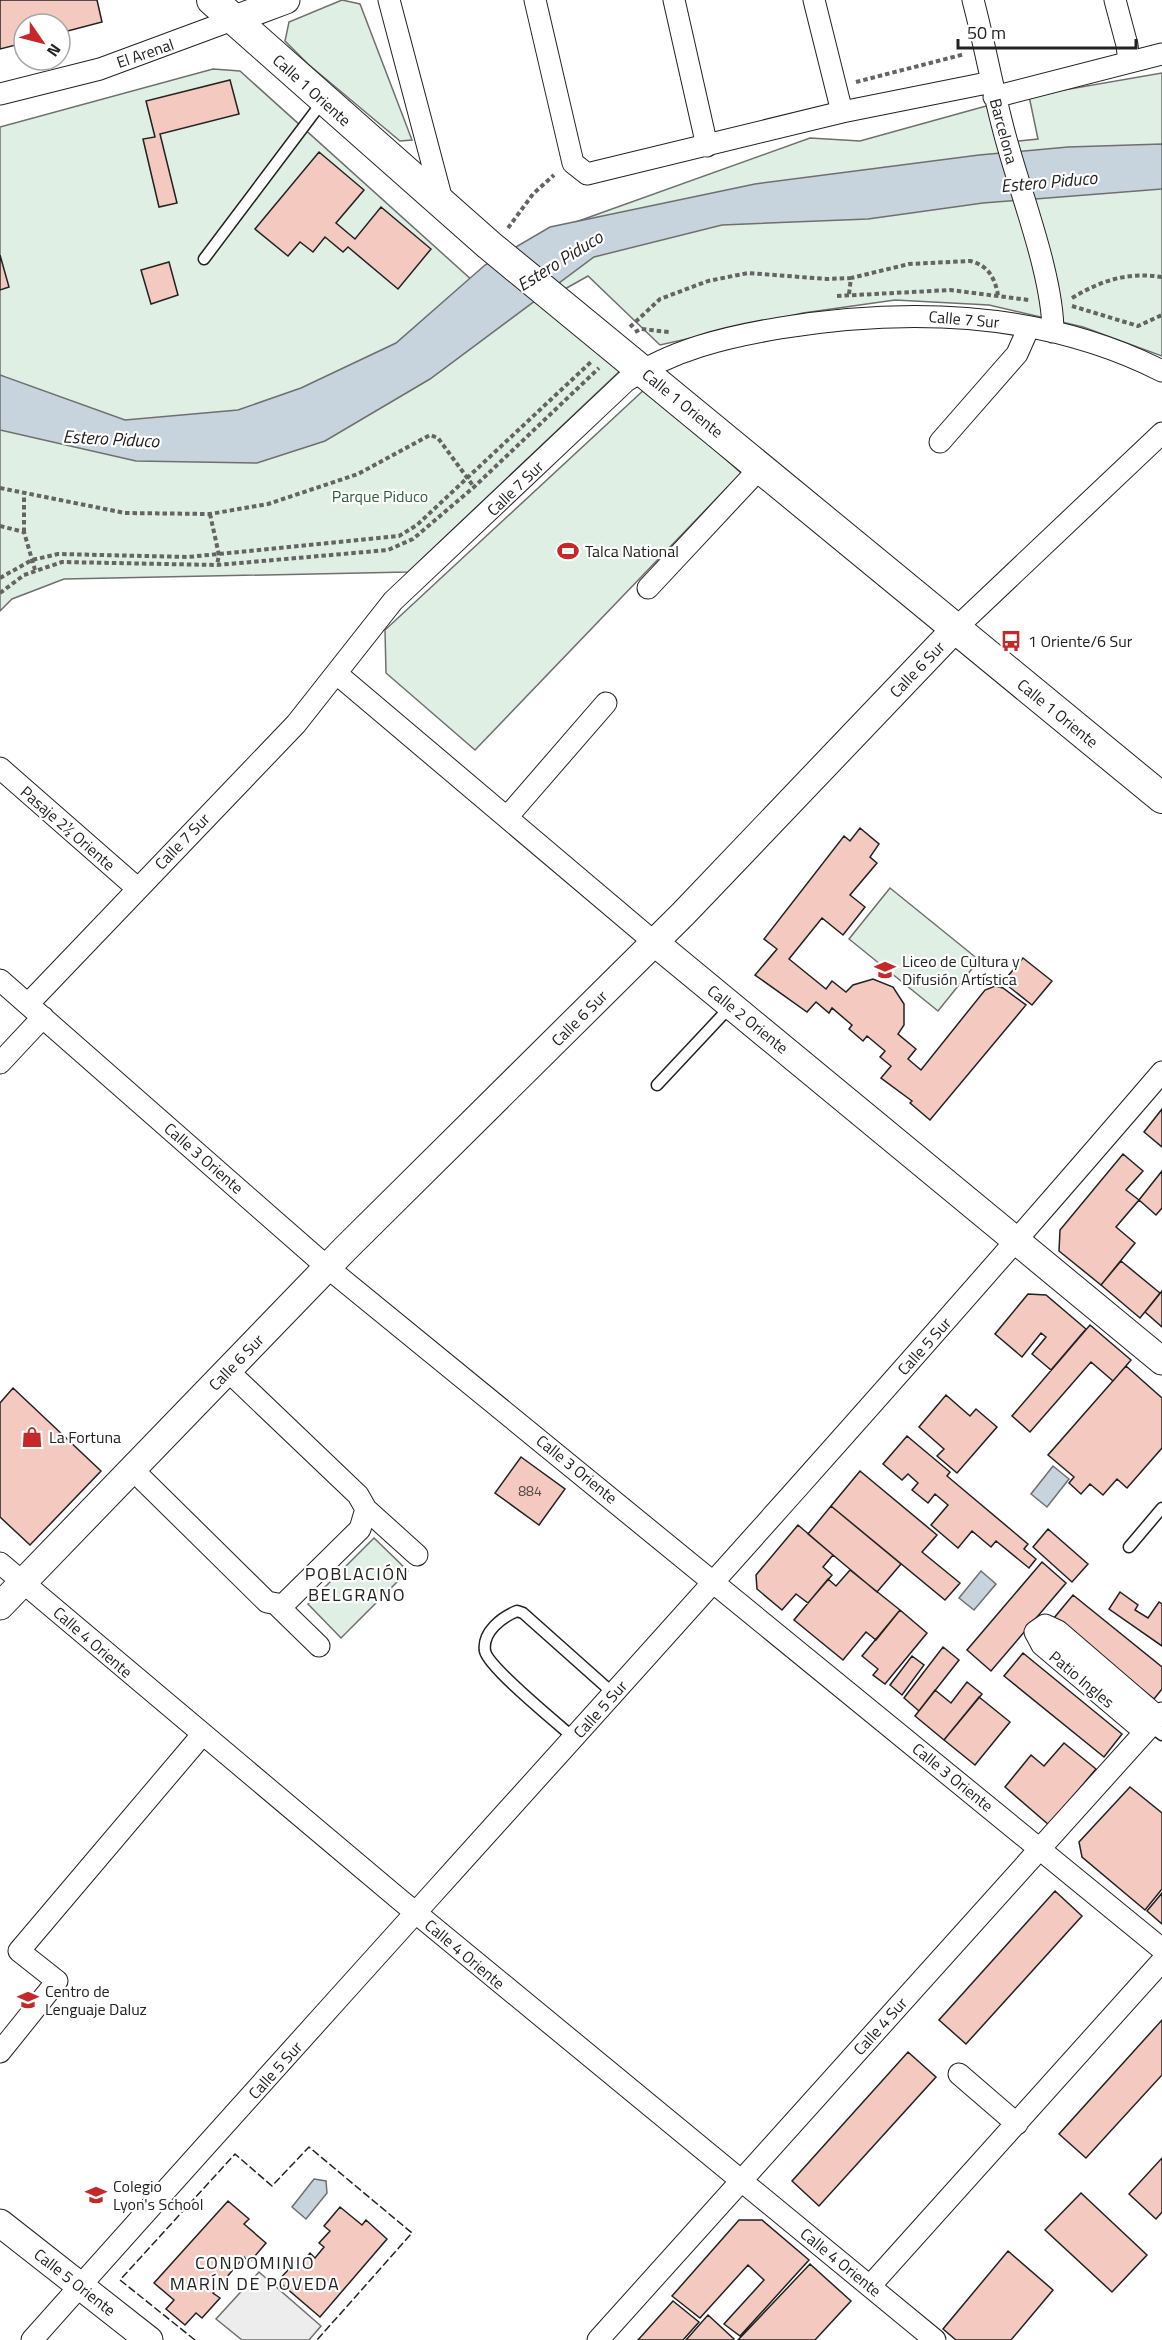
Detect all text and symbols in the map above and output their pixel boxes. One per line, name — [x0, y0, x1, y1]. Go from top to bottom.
north arrow — [12, 12, 72, 72]
scale bar — [958, 12, 1136, 50]
text: 50 m — [967, 19, 1006, 46]
street label: El Arenal — [113, 32, 177, 74]
text: N — [41, 39, 67, 62]
street label: Calle 1 Oriente — [268, 48, 356, 132]
street label: Barcelona — [984, 96, 1024, 166]
water label: Estero Piduco — [1000, 164, 1099, 199]
water label: Estero Piduco — [512, 223, 609, 298]
street label: Calle 7 Sur — [928, 304, 1001, 334]
street label: Calle 1 Oriente — [637, 363, 729, 443]
water label: Estero Piduco — [62, 422, 161, 455]
street label: Calle 7 Sur — [481, 454, 549, 521]
park label: Parque Piduco — [332, 484, 428, 508]
sports icon: Talca National — [556, 539, 580, 563]
place label: Talca National — [585, 539, 679, 563]
bus stop icon: 1 Oriente/6 Sur — [999, 629, 1023, 653]
place label: 1 Oriente/6 Sur — [1028, 629, 1133, 653]
street label: Calle 6 Sur — [884, 635, 951, 703]
street label: Calle 1 Oriente — [1012, 673, 1104, 753]
street label: Pasaje 2½ Oriente — [15, 780, 121, 876]
street label: Calle 7 Sur — [149, 807, 216, 875]
place label: Liceo de Cultura y Difusión Artística — [902, 949, 1020, 991]
school or university icon: Liceo de Cultura y Difusión Artística — [873, 958, 897, 982]
street label: Calle 2 Oriente — [702, 979, 794, 1059]
street label: Calle 6 Sur — [545, 984, 613, 1052]
street label: Calle 3 Oriente — [159, 1117, 249, 1199]
street label: Calle 5 Sur — [891, 1311, 957, 1380]
street label: Calle 6 Sur — [203, 1328, 270, 1396]
shop icon: La Fortuna — [20, 1425, 44, 1449]
place label: La Fortuna — [49, 1425, 121, 1449]
street label: Calle 3 Oriente — [531, 1429, 623, 1509]
house number: 884 — [518, 1480, 542, 1501]
district label: POBLACIÓN BELGRANO — [305, 1560, 409, 1608]
street label: Calle 4 Oriente — [48, 1601, 138, 1683]
street label: Patio Ingles — [1044, 1645, 1120, 1713]
street label: Calle 5 Sur — [567, 1674, 633, 1743]
street label: Calle 3 Oriente — [907, 1737, 999, 1817]
street label: Calle 4 Oriente — [420, 1913, 510, 1995]
place label: Centro de Lenguaje Daluz — [45, 1979, 147, 2021]
school or university icon: Centro de Lenguaje Daluz — [16, 1988, 40, 2012]
street label: Calle 4 Sur — [847, 1991, 913, 2060]
street label: Calle 5 Sur — [242, 2035, 308, 2104]
place label: Colegio Lyon's School — [113, 2174, 203, 2216]
school or university icon: Colegio Lyon's School — [84, 2183, 108, 2207]
street label: Calle 4 Oriente — [795, 2222, 887, 2302]
street label: Calle 5 Oriente — [29, 2242, 121, 2322]
district label: CONDOMINIO MARÍN DE POVEDA — [170, 2249, 340, 2297]

